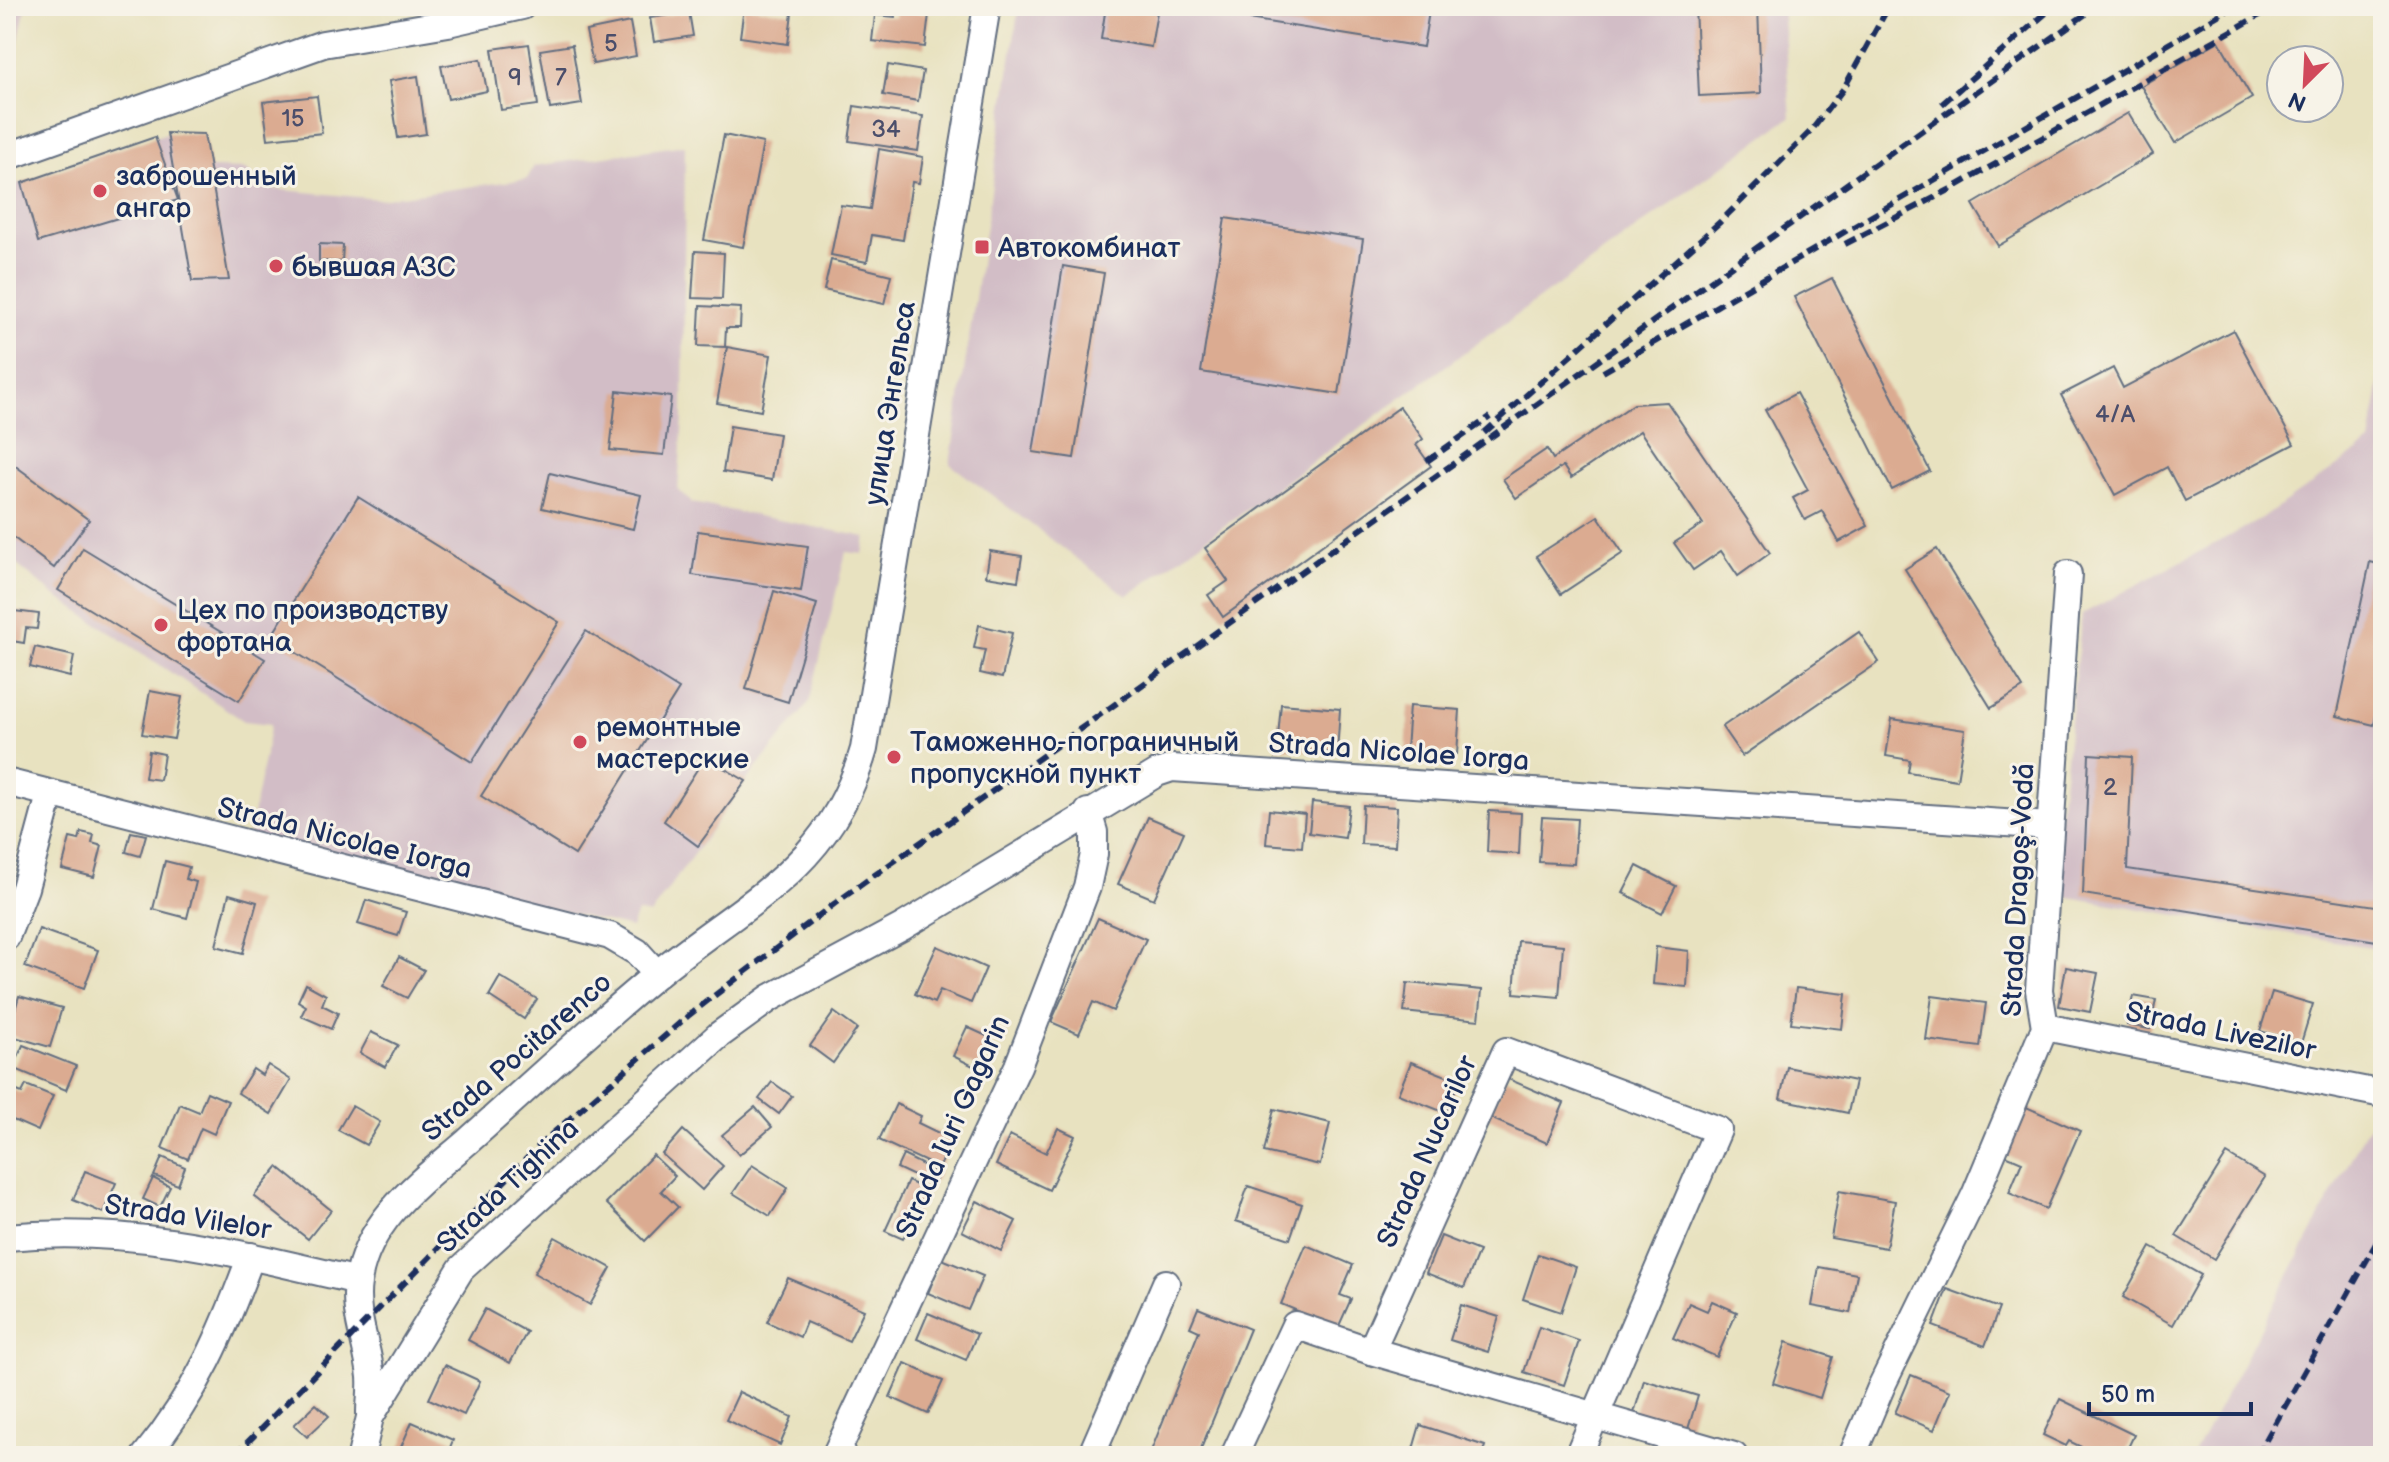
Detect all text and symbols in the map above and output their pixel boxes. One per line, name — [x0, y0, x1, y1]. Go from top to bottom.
house number: 5 — [604, 29, 618, 58]
north arrow — [2265, 44, 2345, 124]
house number: 9 — [508, 63, 522, 92]
house number: 7 — [555, 63, 567, 92]
text: N — [2284, 85, 2311, 117]
house number: 15 — [281, 104, 305, 133]
house number: 34 — [871, 115, 901, 144]
place label: заброшенный ангар — [116, 160, 297, 225]
marker: заброшенный ангар — [91, 182, 109, 200]
place label: Автокомбинат — [997, 232, 1181, 265]
marker: Автокомбинат — [973, 238, 991, 256]
place label: бывшая АЗС — [292, 251, 456, 284]
marker: бывшая АЗС — [267, 257, 285, 275]
street label: улица Энгельса — [858, 298, 923, 508]
house number: 4/A — [2095, 400, 2135, 429]
place label: Цех по производству фортана — [177, 594, 448, 659]
marker: Цех по производству фортана — [152, 616, 170, 634]
place label: ремонтные мастерские — [596, 711, 749, 776]
place label: Таможенно-пограничный пропускной пункт — [910, 726, 1239, 791]
street label: Strada Nicolae Iorga — [1268, 727, 1530, 778]
marker: ремонтные мастерские — [571, 733, 589, 751]
marker: Таможенно-пограничный пропускной пункт — [885, 748, 903, 766]
street label: Strada Dragoş-Vodă — [1995, 762, 2042, 1018]
house number: 2 — [2103, 773, 2117, 802]
street label: Strada Nicolae Iorga — [214, 791, 475, 886]
street label: Strada Pocitarenco — [415, 966, 619, 1149]
street label: Strada Livezilor — [2122, 995, 2320, 1068]
street label: Strada Iuri Gagarin — [889, 1010, 1017, 1243]
street label: Strada Nucarilor — [1370, 1050, 1485, 1253]
street label: Strada Tighina — [430, 1112, 586, 1260]
street label: Strada Vilelor — [102, 1188, 274, 1247]
scale bar — [2089, 1366, 2251, 1416]
text: 50 m — [2101, 1380, 2155, 1409]

